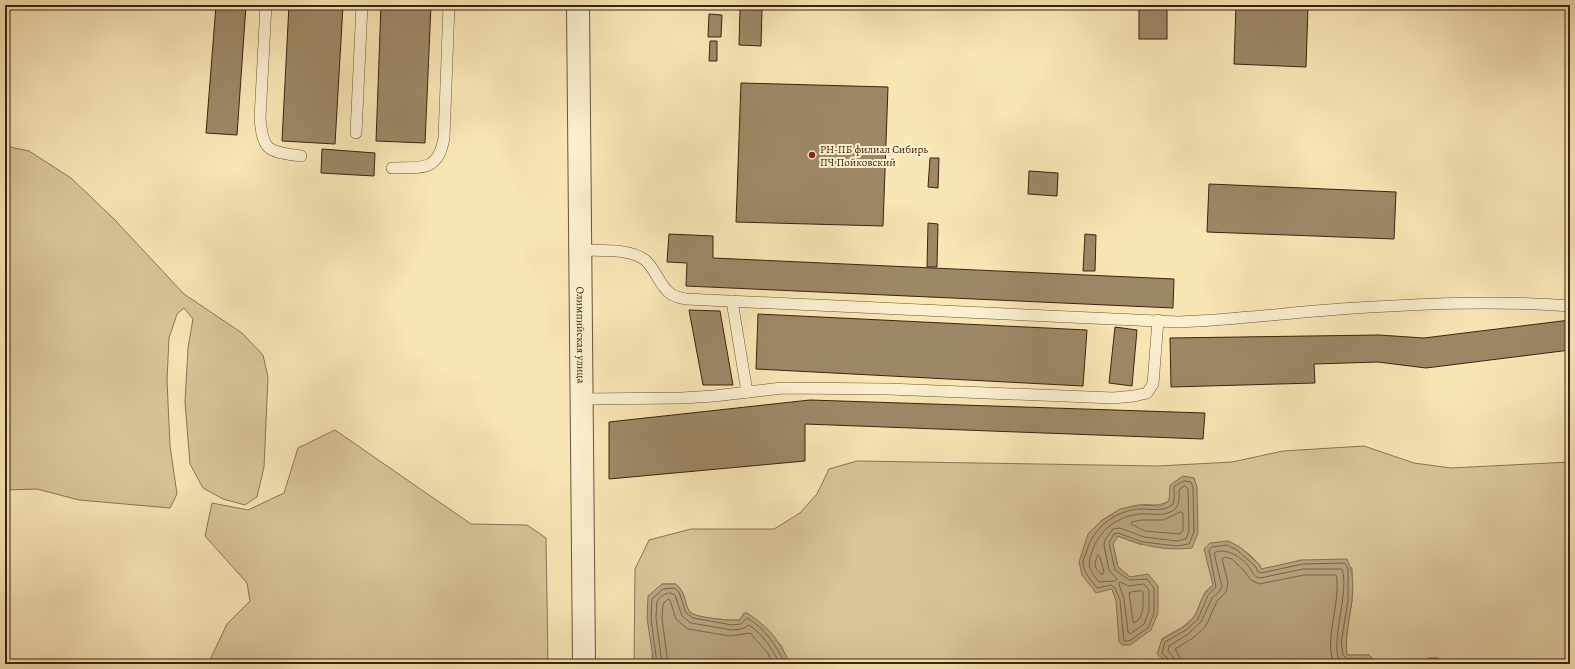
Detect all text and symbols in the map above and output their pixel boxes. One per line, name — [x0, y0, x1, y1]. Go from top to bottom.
place label: РН-ПБ филиал Сибирь ПЧ Пойковский — [820, 142, 928, 170]
marker: РН-ПБ филиал Сибирь ПЧ Пойковский — [807, 150, 817, 160]
street label: Олимпийская улица — [573, 286, 589, 384]

